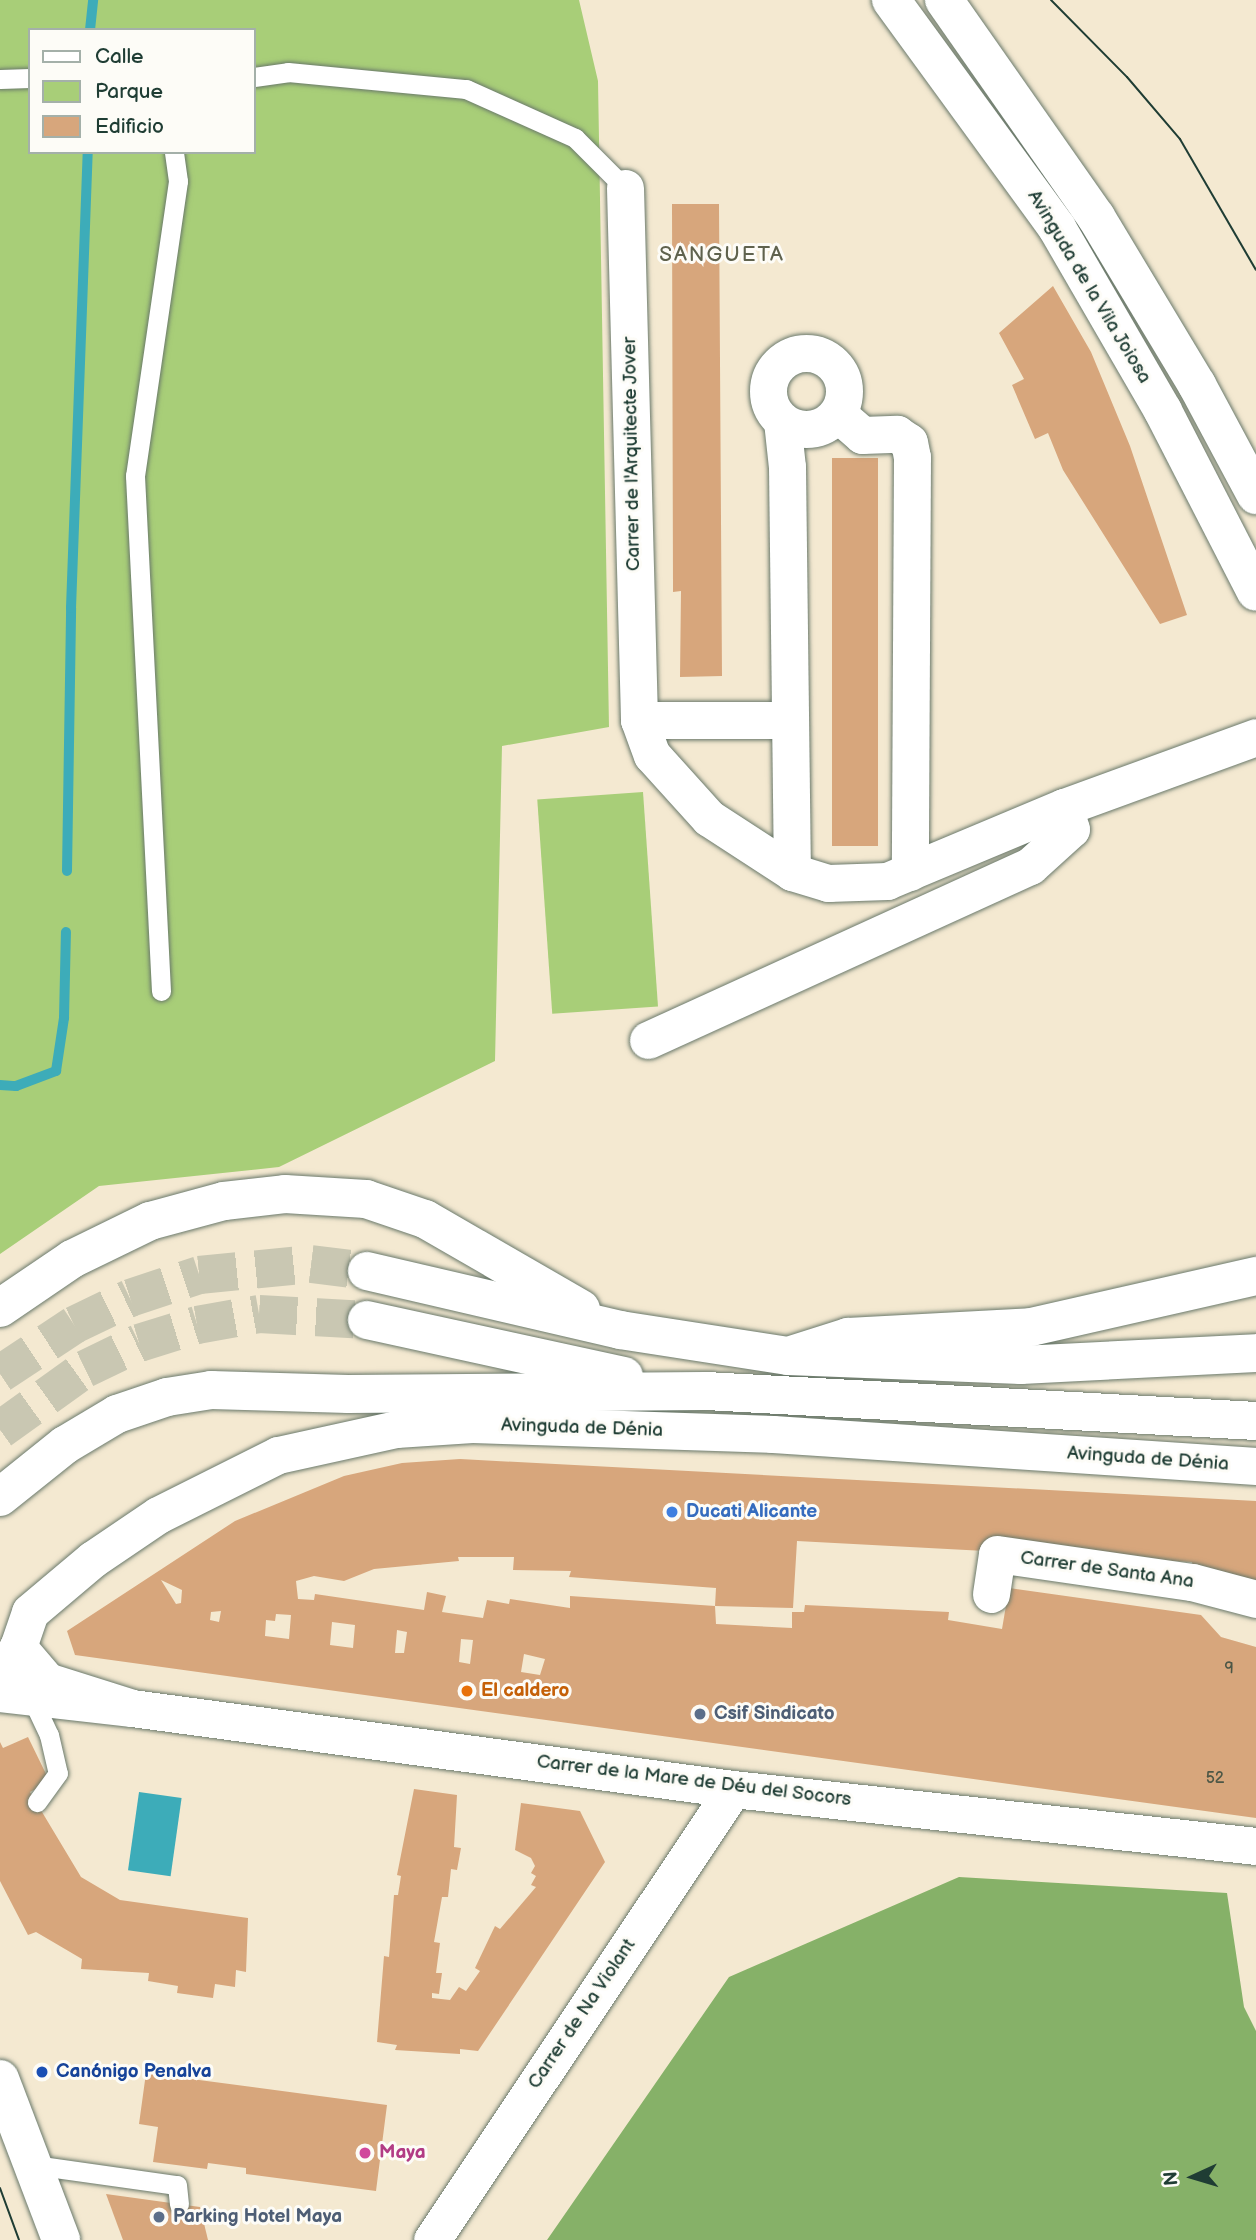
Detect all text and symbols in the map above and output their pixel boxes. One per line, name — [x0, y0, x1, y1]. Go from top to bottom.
legend — [28, 28, 256, 154]
text: Calle — [95, 44, 144, 69]
text: Parque — [95, 79, 163, 104]
text: Edificio — [95, 114, 164, 139]
street label: Avinguda de la Vila Joiosa — [1022, 186, 1156, 388]
district label: SANGUETA — [660, 242, 784, 268]
street label: Carrer de l'Arquitecte Jover — [619, 336, 645, 572]
street label: Avinguda de Dénia — [501, 1414, 663, 1442]
street label: Avinguda de Dénia — [1066, 1442, 1230, 1476]
place label: Ducati Alicante — [686, 1501, 817, 1523]
marker: Ducati Alicante — [664, 1504, 680, 1520]
street label: Carrer de Santa Ana — [1019, 1547, 1195, 1593]
house number: 9 — [1224, 1659, 1234, 1679]
place label: El caldero — [481, 1680, 569, 1702]
marker: El caldero — [459, 1683, 475, 1699]
place label: Csif Sindicato — [714, 1703, 834, 1725]
marker: Csif Sindicato — [692, 1706, 708, 1722]
street label: Carrer de la Mare de Déu del Socors — [535, 1750, 853, 1812]
house number: 52 — [1206, 1769, 1224, 1789]
street label: Carrer de Na Violant — [523, 1934, 641, 2094]
place label: Canónigo Penalva — [56, 2061, 212, 2083]
marker: Canónigo Penalva — [34, 2064, 50, 2080]
place label: Maya — [379, 2142, 426, 2164]
north arrow — [1158, 2142, 1228, 2212]
marker: Maya — [357, 2145, 373, 2161]
text: N — [1160, 2171, 1184, 2186]
place label: Parking Hotel Maya — [173, 2206, 342, 2228]
marker: Parking Hotel Maya — [151, 2209, 167, 2225]

